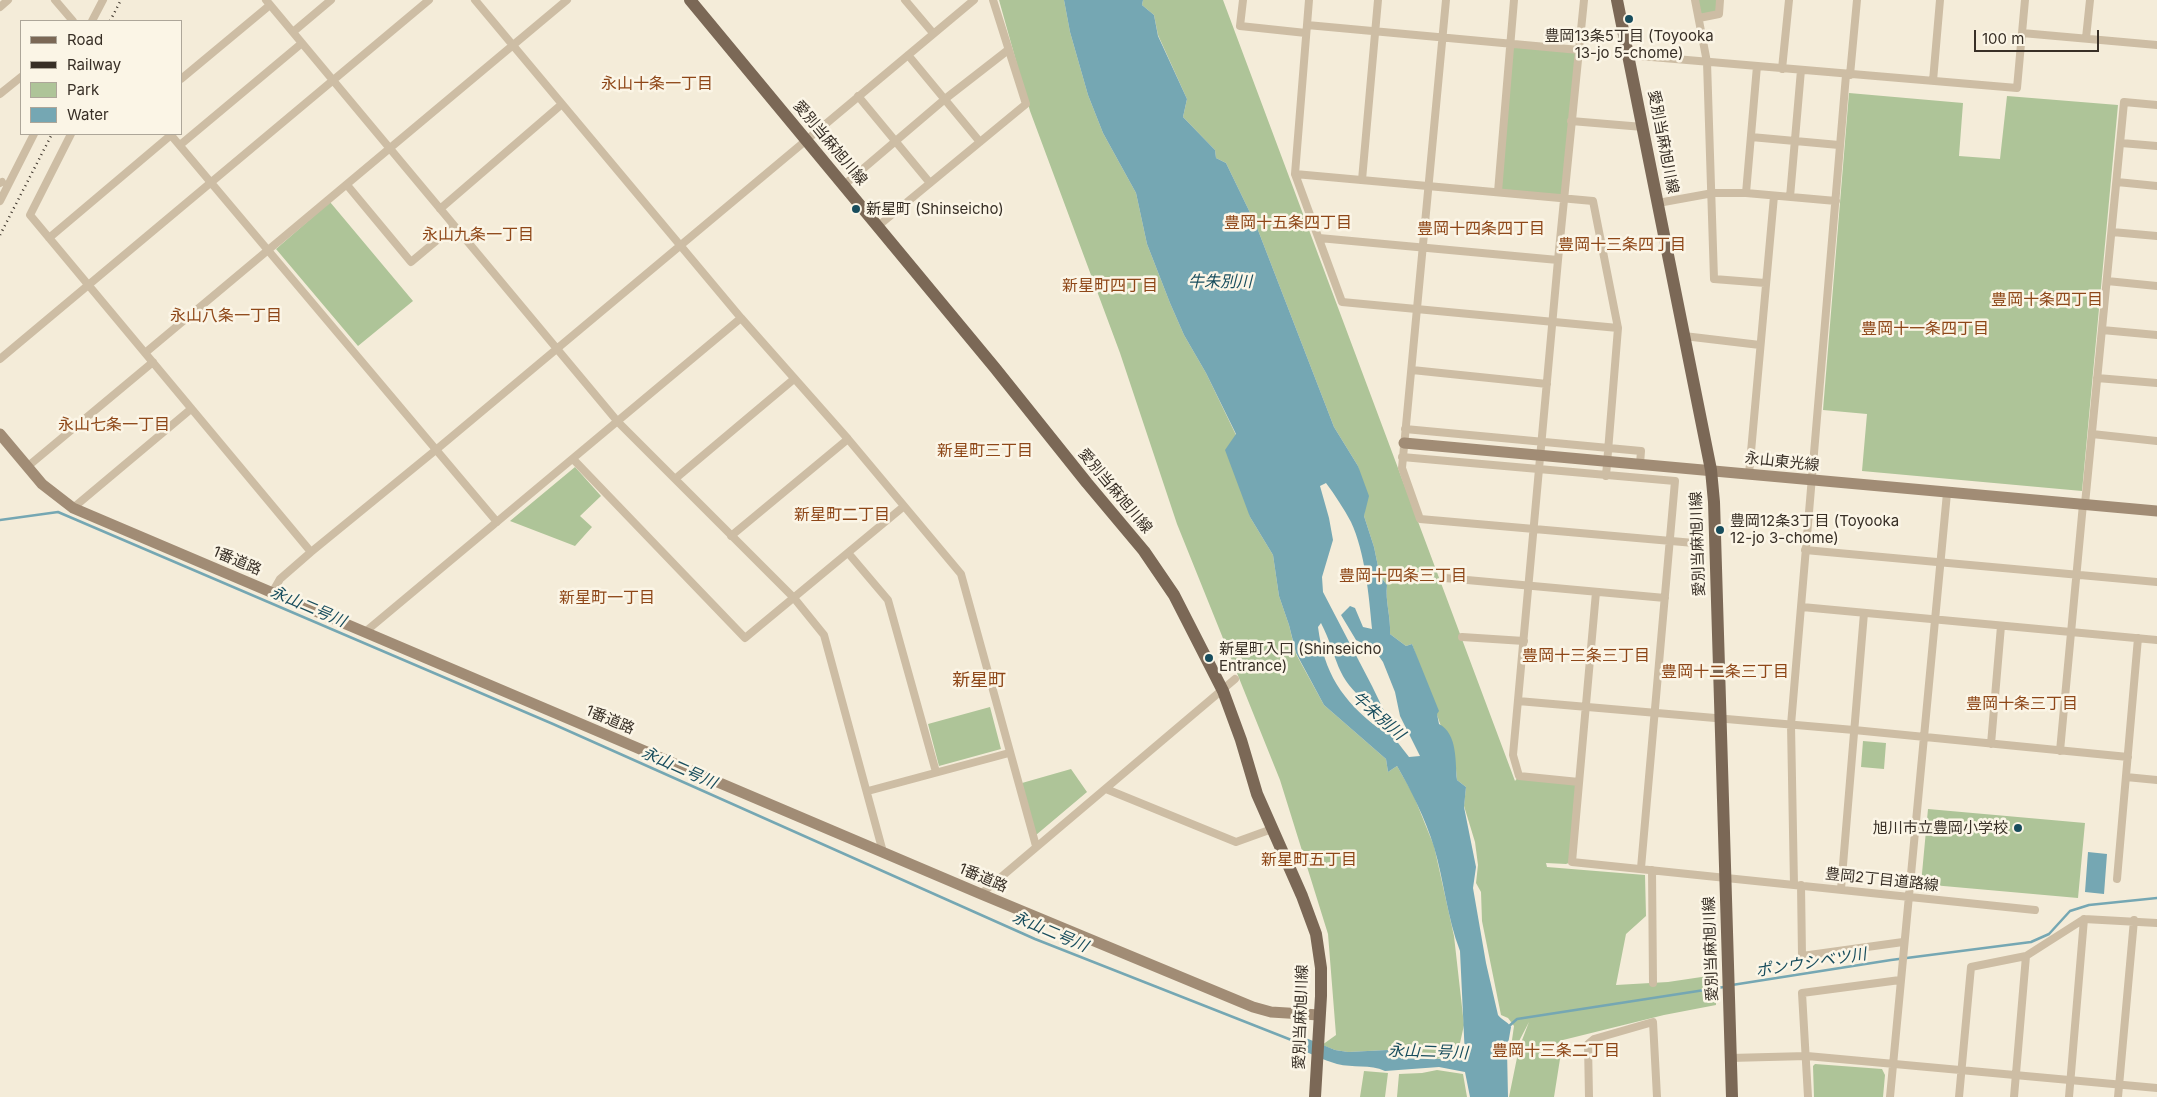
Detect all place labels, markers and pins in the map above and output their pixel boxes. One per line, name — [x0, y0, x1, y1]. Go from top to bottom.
marker: 豊岡13条5丁目 (Toyooka 13-jo 5-chome) — [1623, 13, 1635, 25]
place label: 豊岡13条5丁目 (Toyooka 13-jo 5-chome) — [1544, 27, 1714, 62]
place label: 新星町 (Shinseicho) — [866, 200, 1004, 218]
marker: 新星町 (Shinseicho) — [850, 203, 862, 215]
place label: 豊岡12条3丁目 (Toyooka 12-jo 3-chome) — [1730, 512, 1899, 547]
marker: 豊岡12条3丁目 (Toyooka 12-jo 3-chome) — [1714, 524, 1726, 536]
place label: 新星町入口 (Shinseicho Entrance) — [1219, 640, 1381, 675]
marker: 新星町入口 (Shinseicho Entrance) — [1203, 652, 1215, 664]
place label: 旭川市立豊岡小学校 — [1873, 819, 2008, 837]
marker: 旭川市立豊岡小学校 — [2012, 822, 2024, 834]

